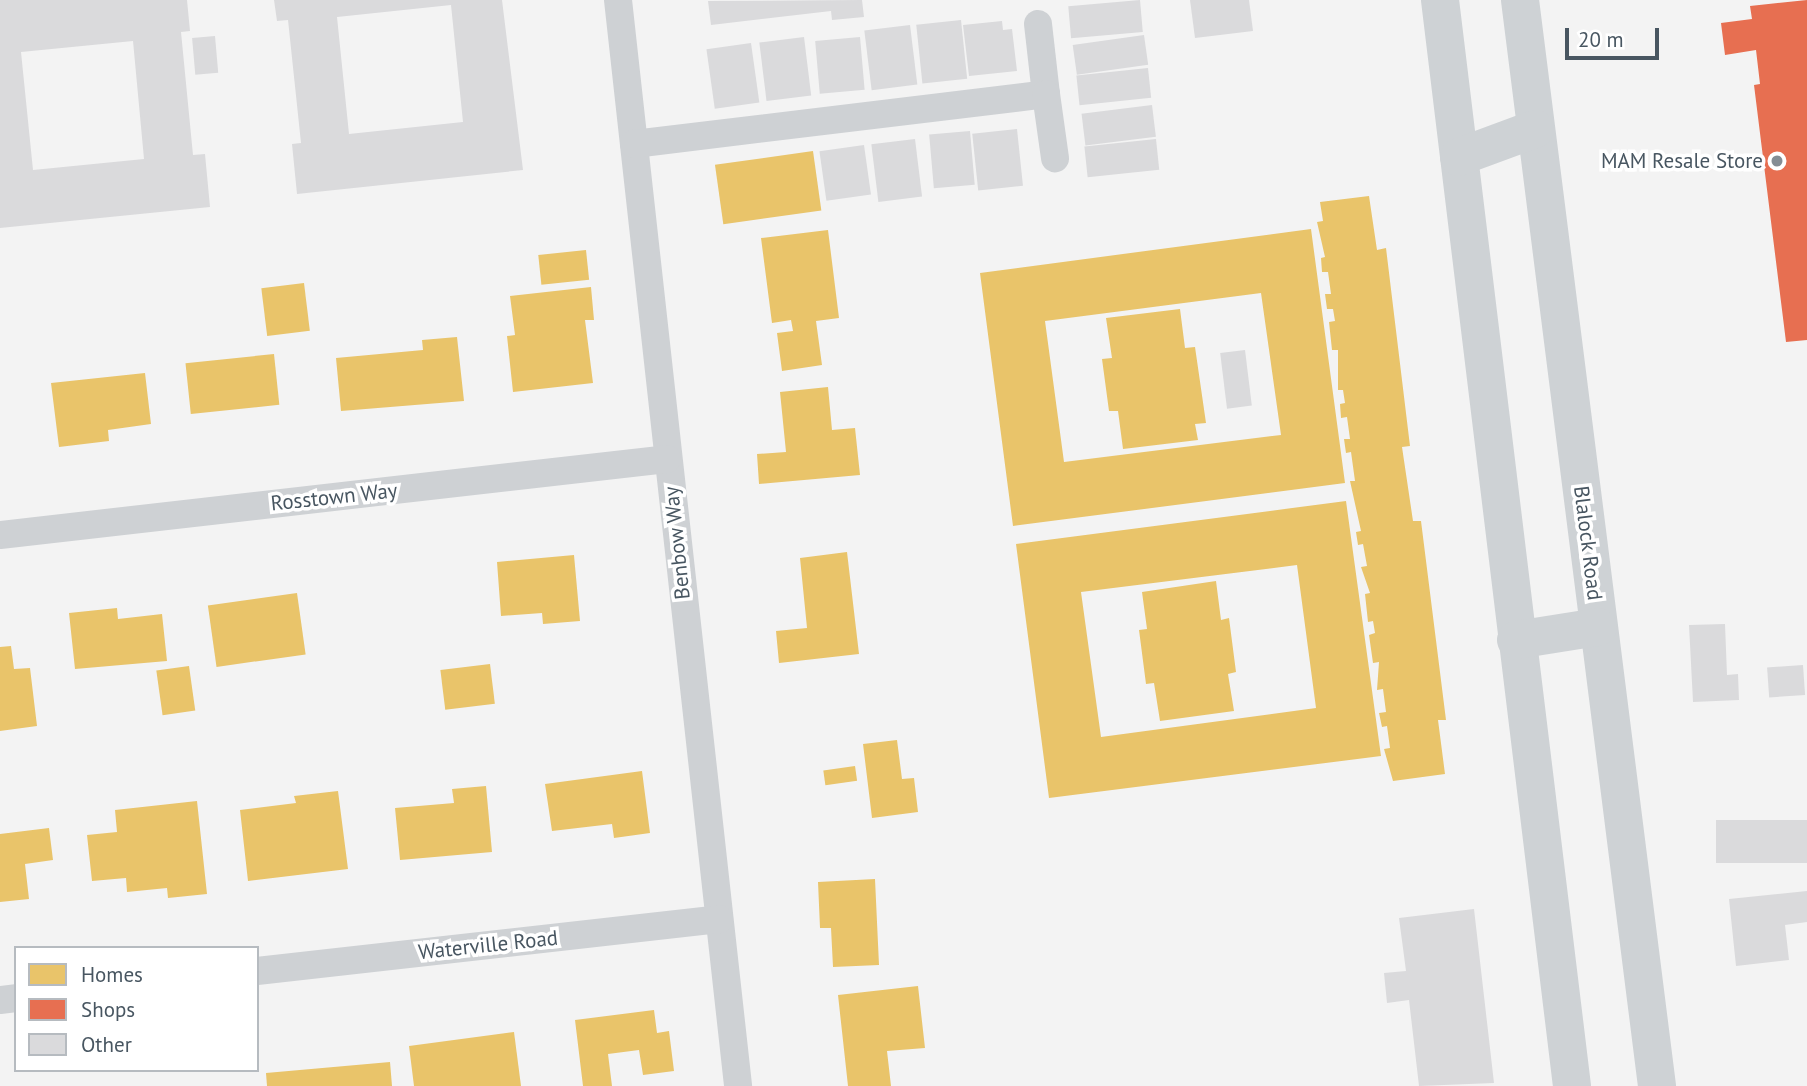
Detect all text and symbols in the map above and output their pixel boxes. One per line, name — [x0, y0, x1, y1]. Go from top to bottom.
scale bar — [1569, 14, 1664, 58]
text: 20 m — [1578, 26, 1624, 53]
place label: MAM Resale Store — [1601, 148, 1763, 174]
marker: MAM Resale Store — [1769, 153, 1785, 169]
street label: Rosstown Way — [269, 478, 399, 516]
street label: Blalock Road — [1568, 484, 1608, 602]
street label: Benbow Way — [658, 485, 696, 601]
street label: Waterville Road — [417, 925, 559, 965]
legend — [14, 946, 259, 1072]
text: Homes — [81, 961, 143, 988]
text: Shops — [81, 996, 135, 1023]
text: Other — [81, 1031, 132, 1058]

